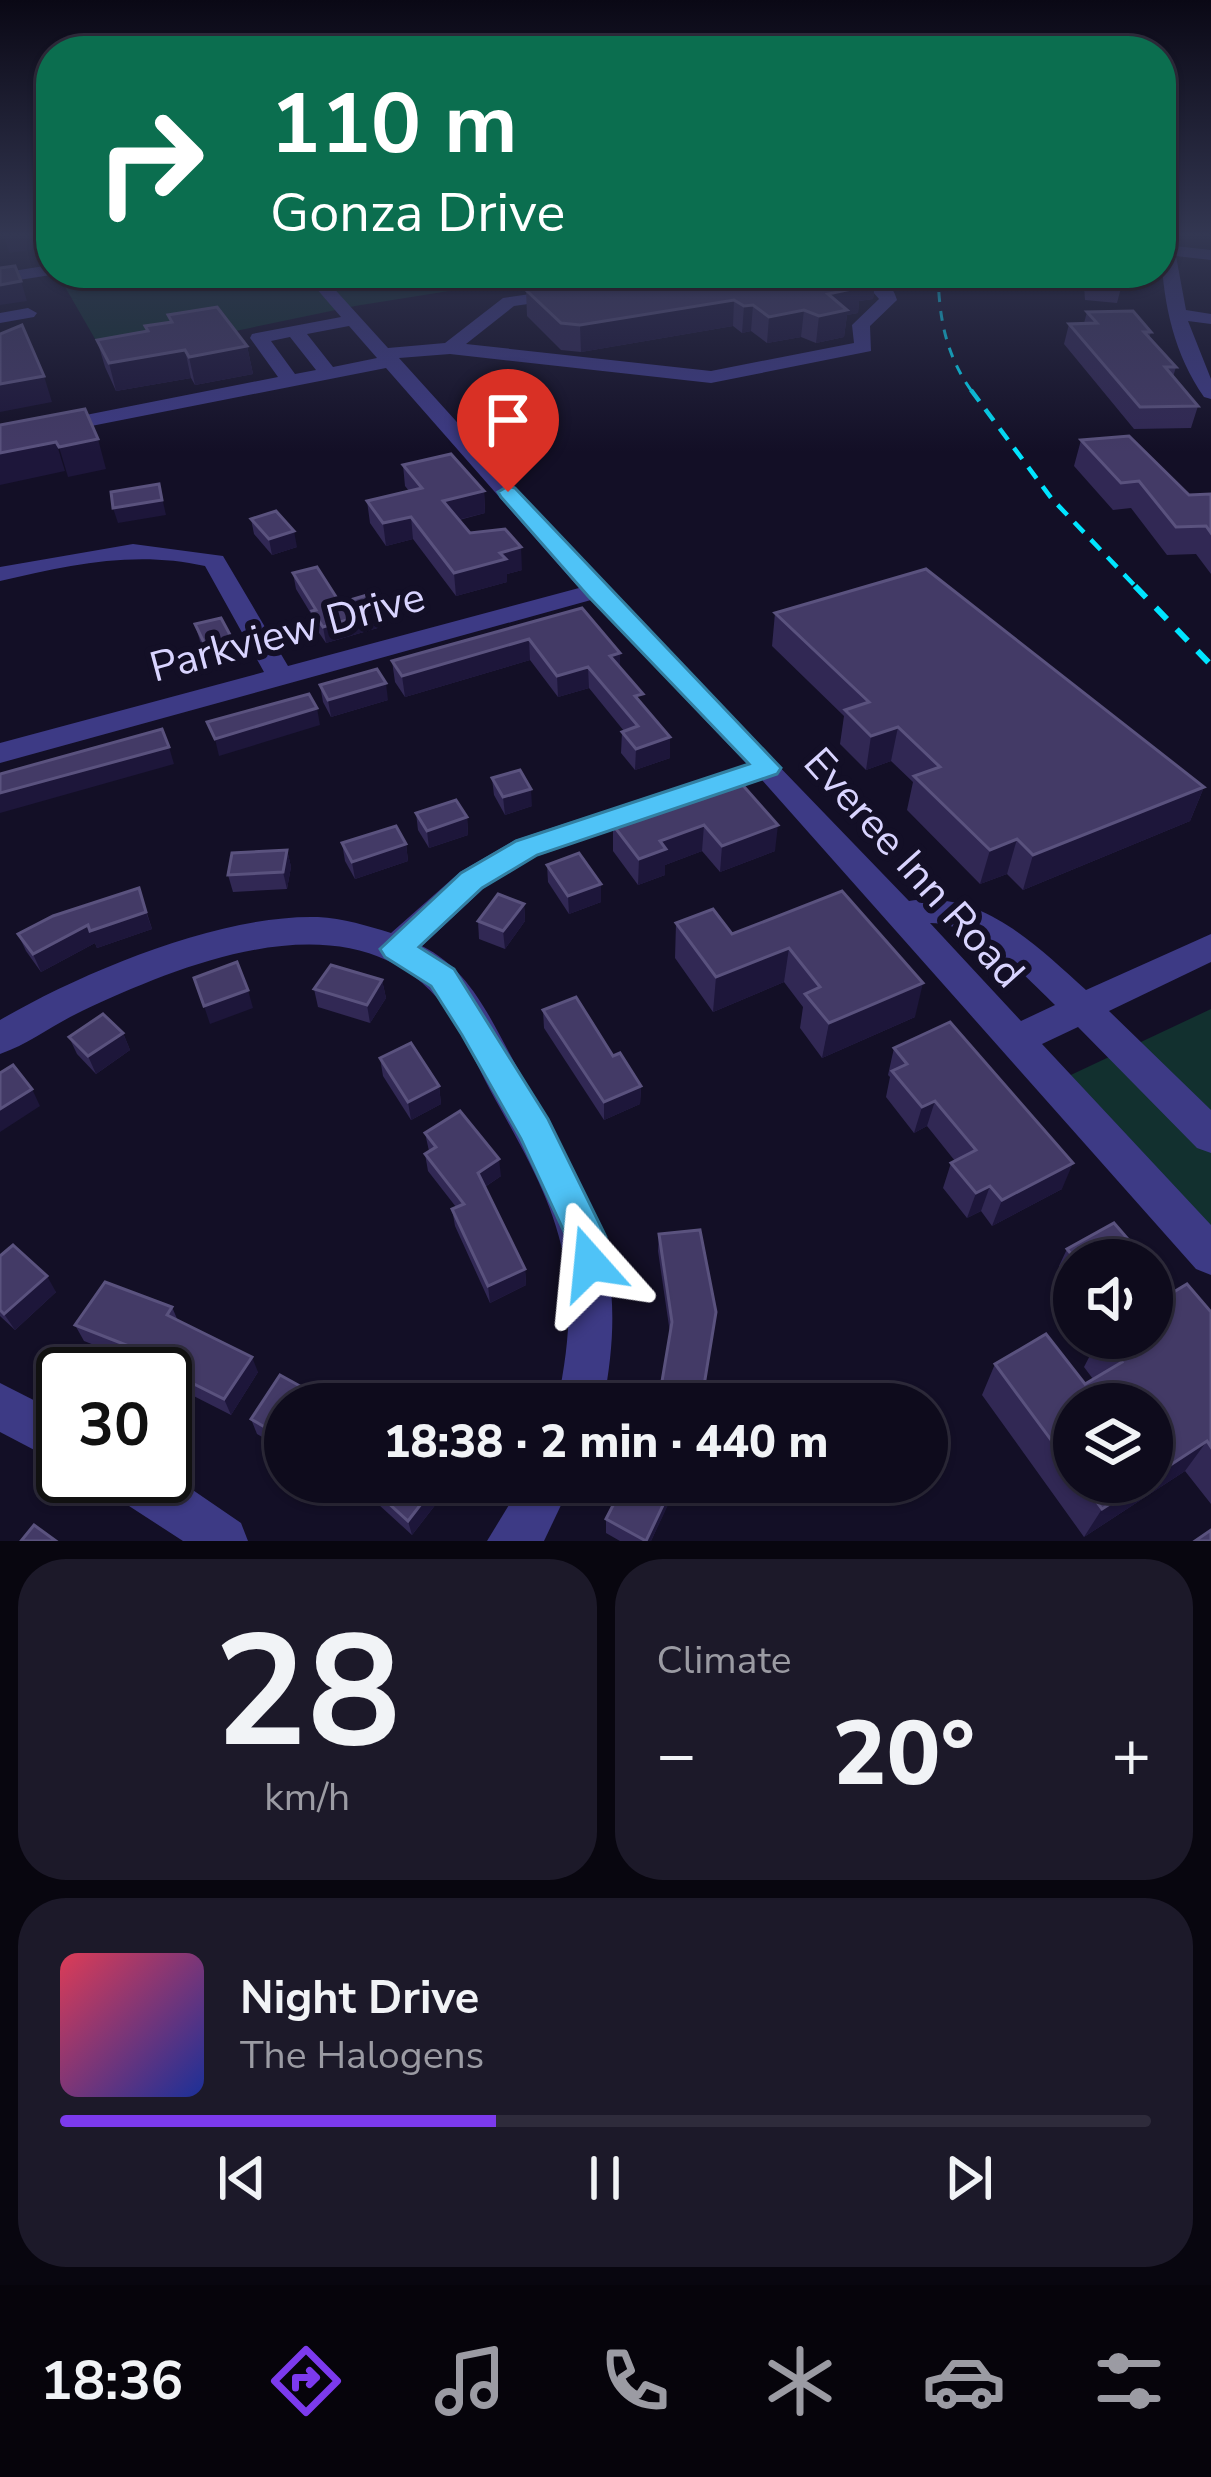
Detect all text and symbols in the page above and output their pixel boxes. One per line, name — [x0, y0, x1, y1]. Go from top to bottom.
text: 110 m — [270, 67, 518, 182]
icon: right — [72, 84, 228, 240]
text: Gonza Drive — [270, 176, 565, 250]
pin — [457, 369, 559, 492]
icon: arrive — [475, 387, 541, 453]
street label: Parkview Drive — [144, 568, 431, 697]
street label: Everee Inn Road — [791, 736, 1037, 1000]
position arrow — [527, 1200, 653, 1326]
map controls — [1053, 1239, 1173, 1503]
button: sound — [1053, 1239, 1173, 1359]
speed limit sign: 30 — [36, 1347, 192, 1503]
button: layers — [1053, 1383, 1173, 1503]
text: 18:38 · 2 min · 440 m — [383, 1412, 829, 1473]
text: 28 — [214, 1586, 401, 1799]
text: Climate — [657, 1634, 792, 1687]
text: 20° — [832, 1693, 975, 1816]
text: − — [657, 1710, 696, 1800]
text: + — [1111, 1710, 1151, 1800]
text: km/h — [264, 1771, 350, 1824]
text: Night Drive — [240, 1968, 479, 2029]
text: The Halogens — [240, 2029, 484, 2082]
icon: previous — [209, 2145, 275, 2211]
icon: pause — [572, 2145, 638, 2211]
icon: next — [936, 2145, 1002, 2211]
icon: directions — [264, 2339, 348, 2423]
icon: music — [428, 2339, 512, 2423]
icon: phone — [593, 2339, 677, 2423]
icon: climate — [758, 2339, 842, 2423]
icon: car — [922, 2339, 1006, 2423]
icon: filters — [1087, 2339, 1171, 2423]
text: 18:36 — [40, 2344, 183, 2418]

